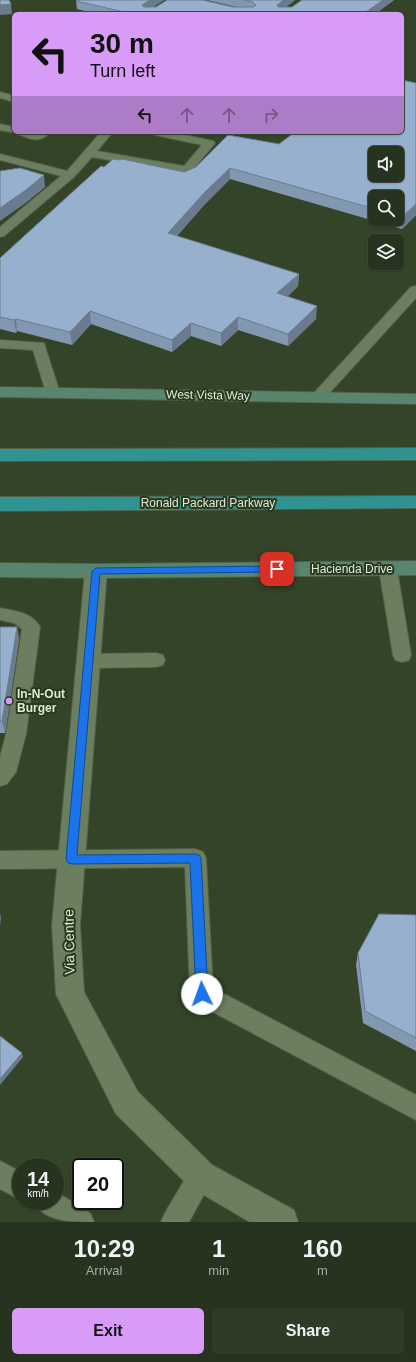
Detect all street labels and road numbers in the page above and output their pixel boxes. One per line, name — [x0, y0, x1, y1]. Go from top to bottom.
street label: West Vista Way — [166, 387, 250, 403]
street label: Ronald Packard Parkway — [141, 496, 275, 510]
street label: Hacienda Drive — [311, 562, 393, 576]
street label: Via Centre — [60, 909, 78, 975]

